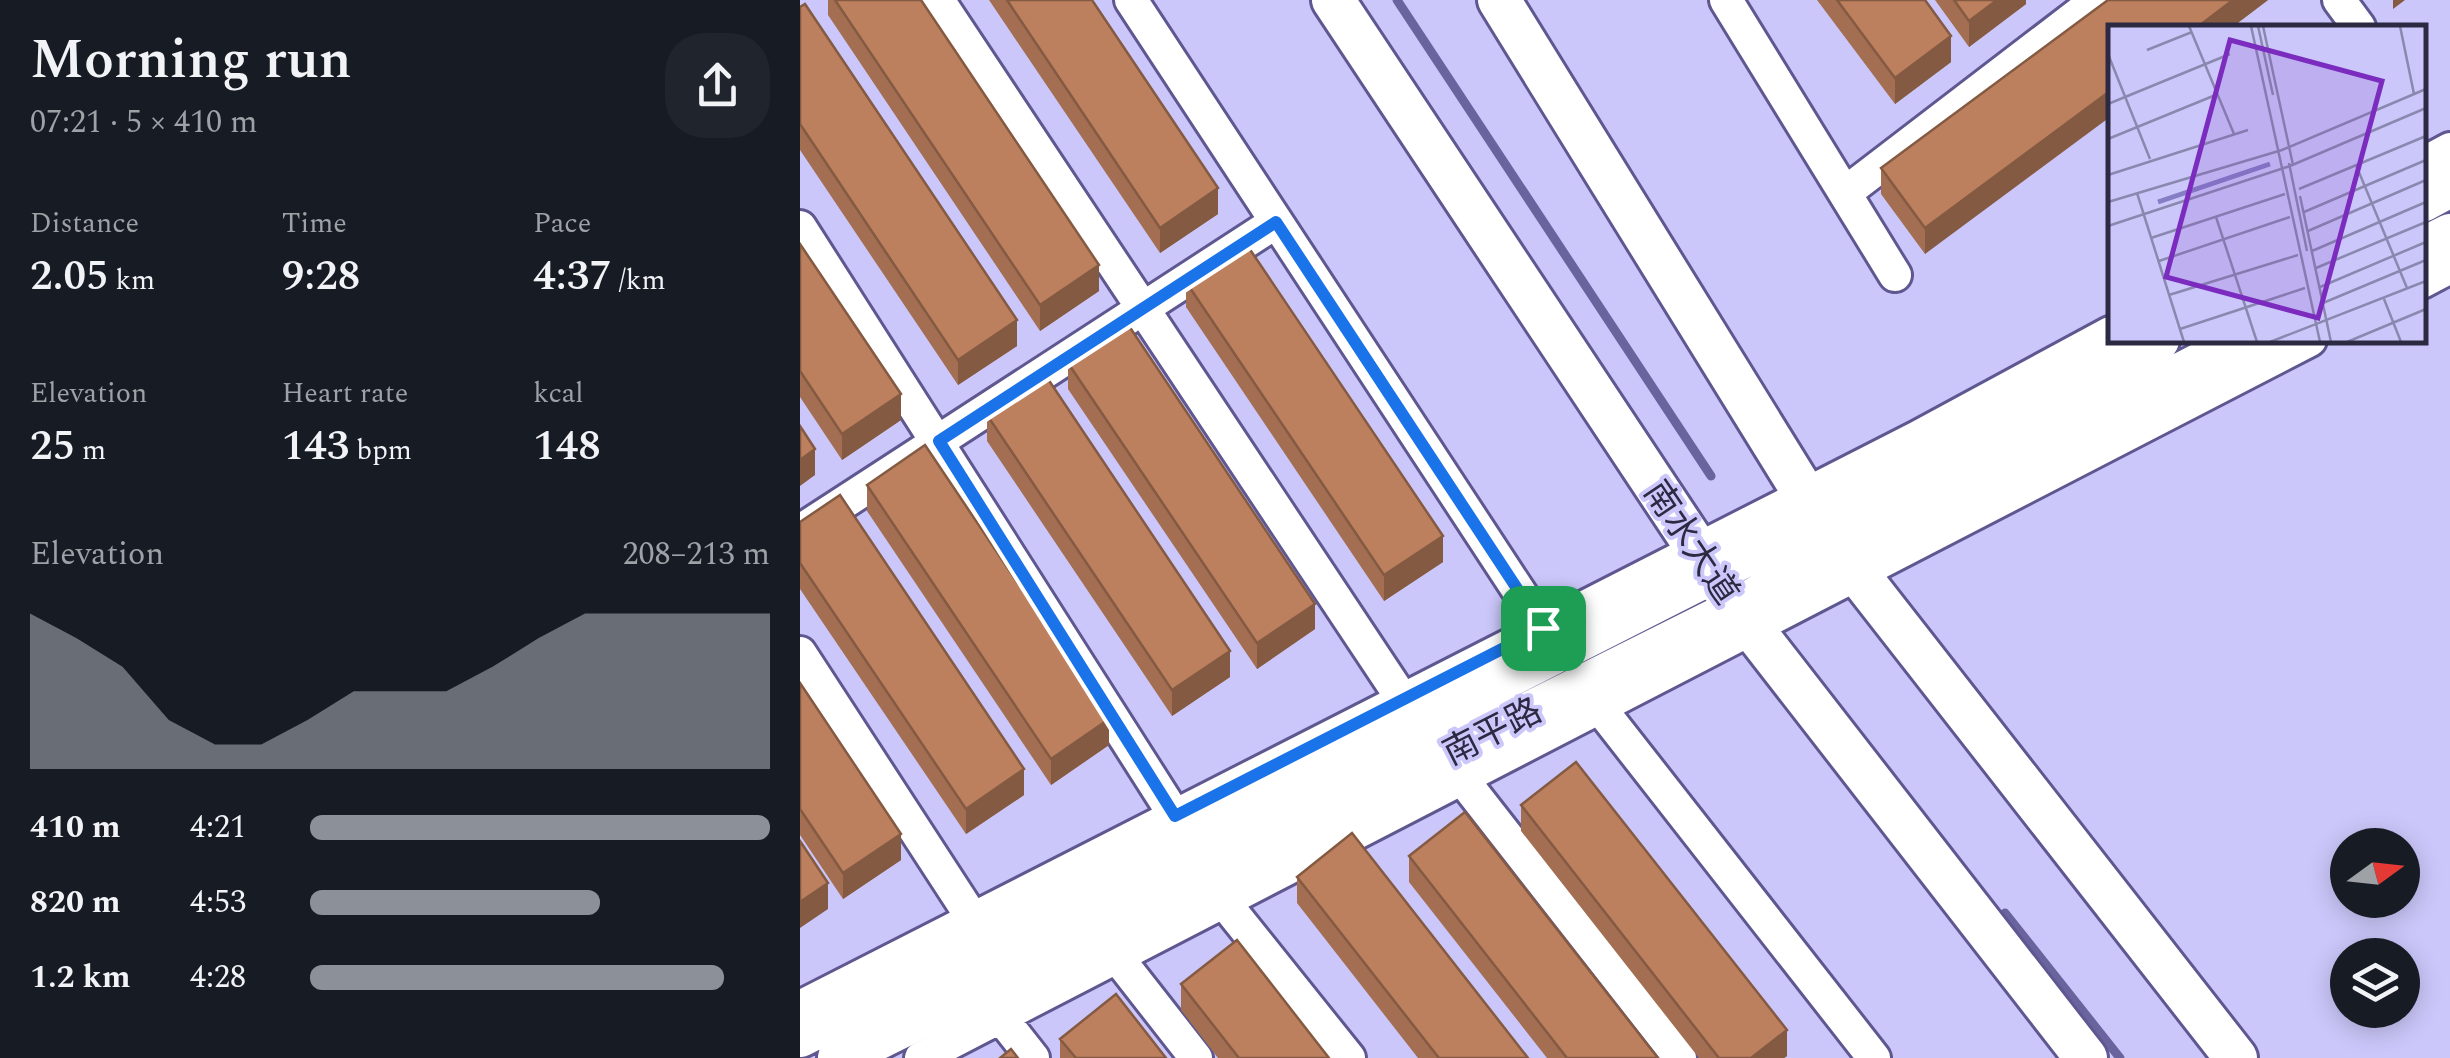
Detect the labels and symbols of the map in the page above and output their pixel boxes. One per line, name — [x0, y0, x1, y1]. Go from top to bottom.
inset map — [2108, 25, 2425, 342]
street label: 南水大道 — [1630, 470, 1752, 616]
pin — [1501, 586, 1586, 671]
street label: 南平路 — [1434, 685, 1551, 780]
north arrow — [2330, 828, 2420, 918]

